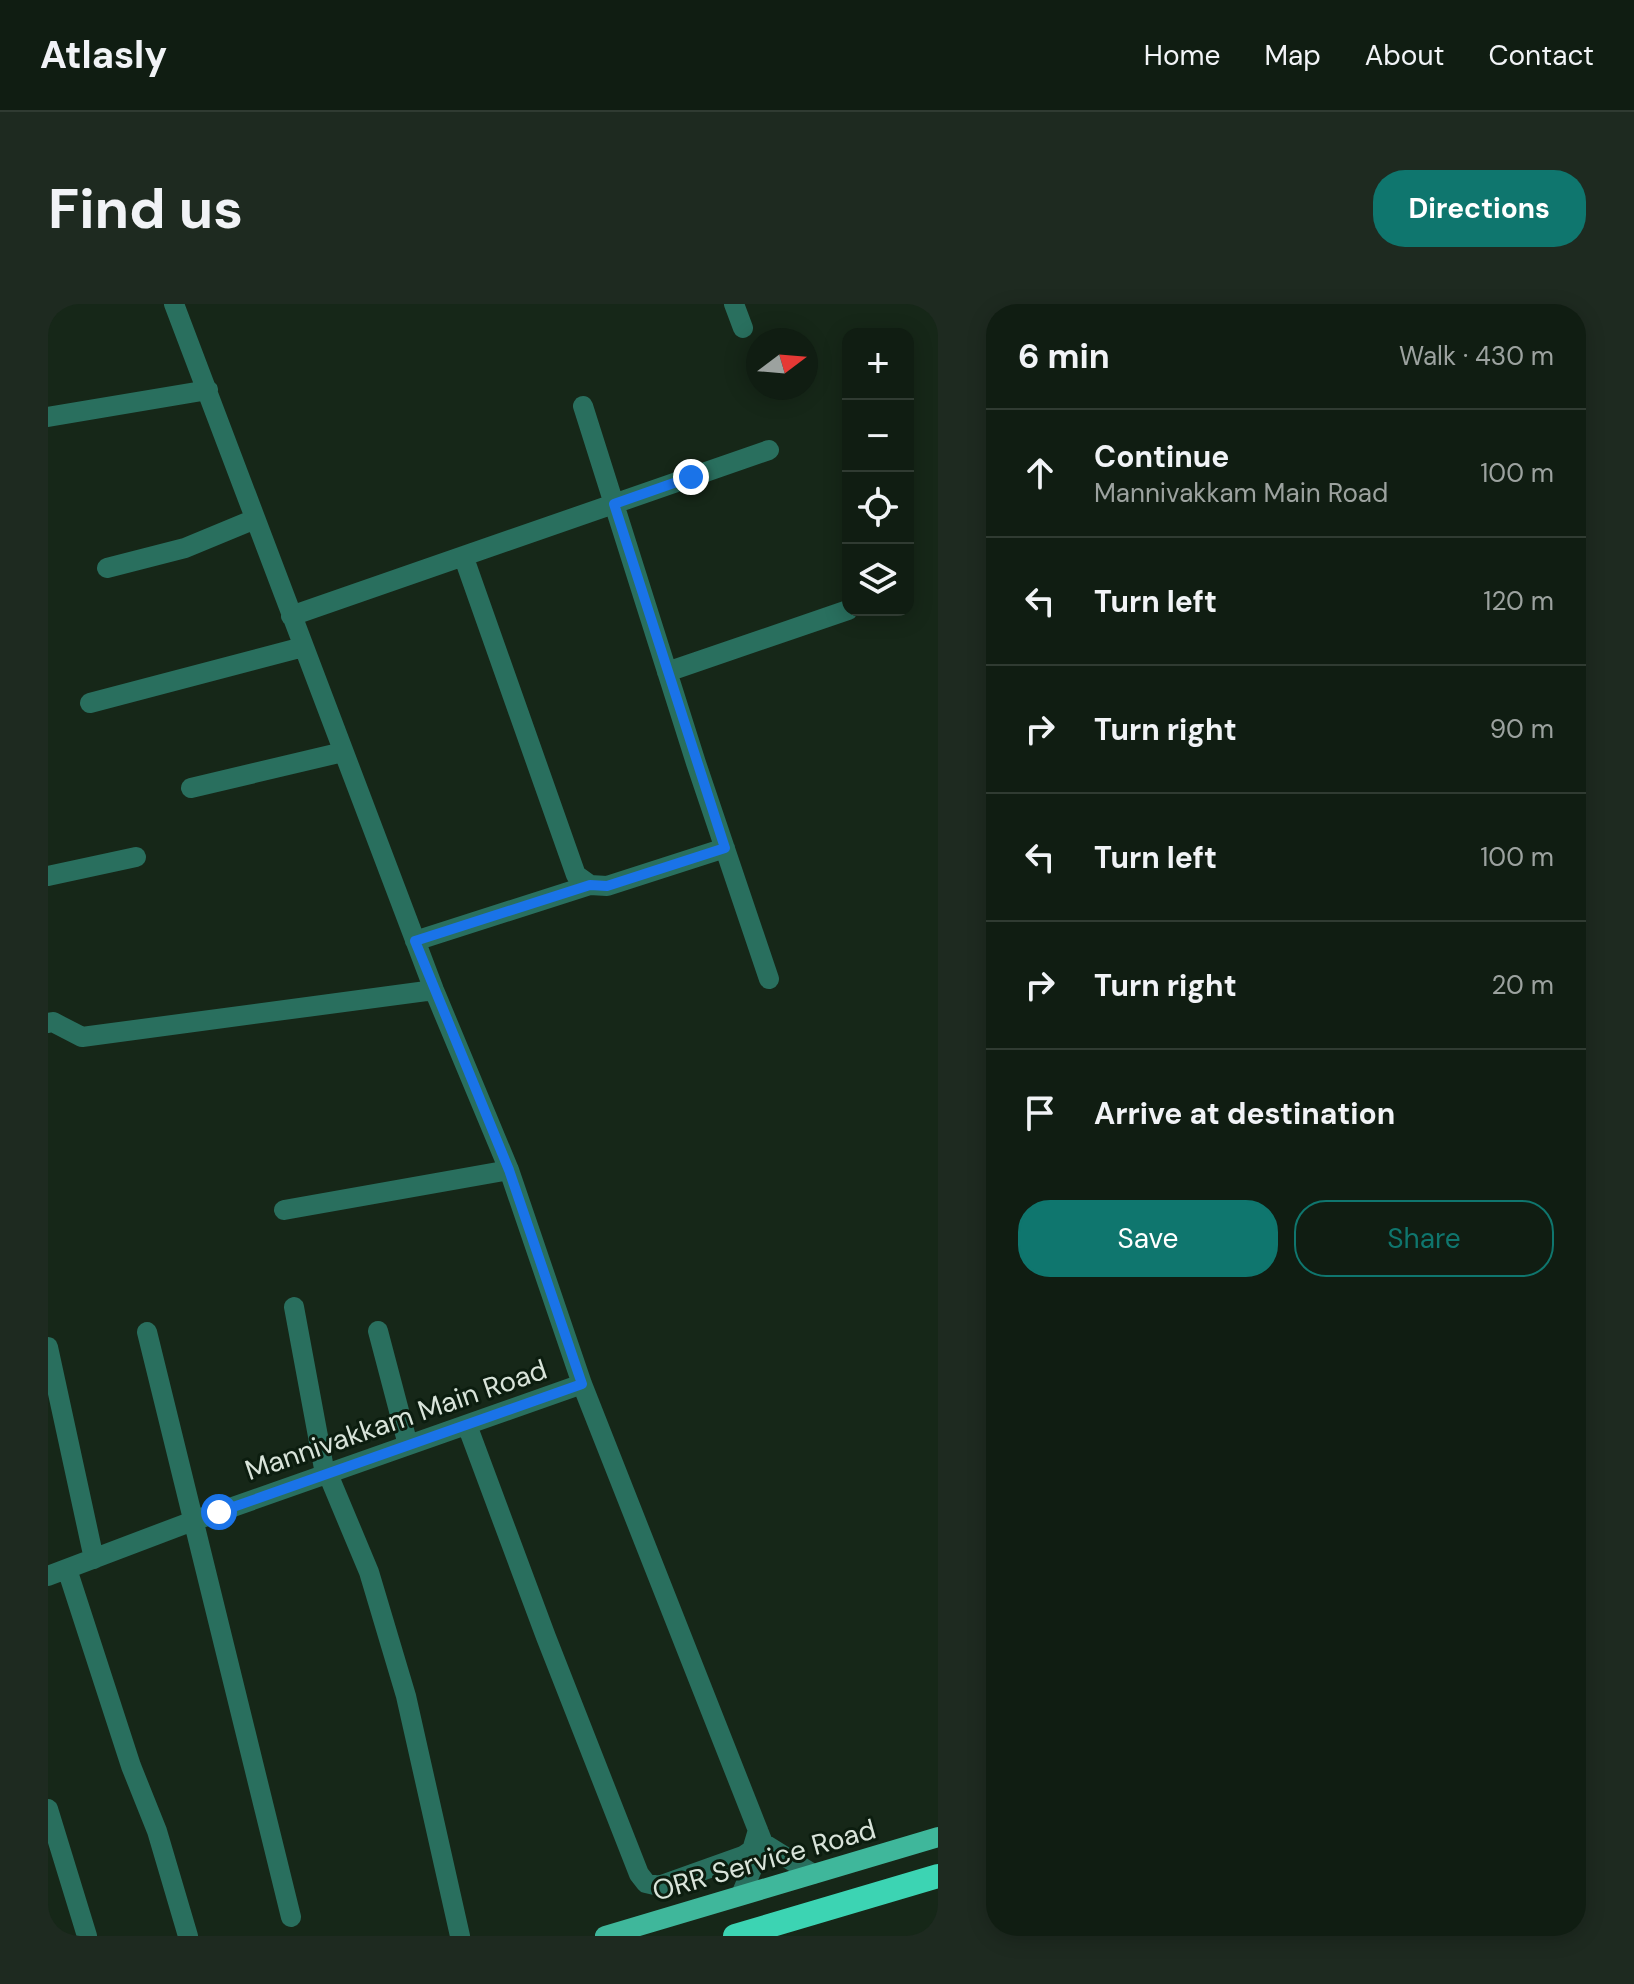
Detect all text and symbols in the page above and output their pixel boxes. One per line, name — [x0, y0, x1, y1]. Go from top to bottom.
text: Atlasly — [40, 30, 167, 80]
text: Home — [1144, 37, 1220, 74]
text: Map — [1264, 37, 1321, 74]
text: About — [1365, 37, 1444, 74]
text: Contact — [1488, 37, 1594, 74]
button: Directions — [1373, 170, 1586, 247]
text: Find us — [48, 172, 243, 245]
north arrow — [746, 328, 818, 400]
map controls — [842, 328, 914, 616]
button: + — [842, 328, 914, 400]
text: 6 min — [1018, 334, 1110, 379]
text: Walk · 430 m — [1399, 339, 1554, 373]
button: − — [842, 400, 914, 472]
text: Continue — [1094, 437, 1229, 476]
icon: ahead — [1018, 451, 1062, 495]
text: 100 m — [1480, 456, 1554, 490]
route end — [673, 459, 709, 495]
button: locate — [842, 472, 914, 544]
text: Mannivakkam Main Road — [1094, 476, 1388, 510]
button: layers — [842, 544, 914, 616]
icon: left — [1018, 579, 1062, 623]
text: Turn left — [1094, 582, 1217, 621]
text: 120 m — [1483, 584, 1554, 618]
icon: right — [1018, 707, 1062, 751]
text: Turn right — [1094, 710, 1237, 749]
text: 90 m — [1490, 712, 1554, 746]
icon: left — [1018, 835, 1062, 879]
text: Turn left — [1094, 838, 1217, 877]
text: 100 m — [1480, 840, 1554, 874]
icon: right — [1018, 963, 1062, 1007]
text: Turn right — [1094, 966, 1237, 1005]
text: 20 m — [1491, 968, 1554, 1002]
icon: arrive — [1018, 1091, 1062, 1135]
text: Arrive at destination — [1094, 1094, 1395, 1133]
button: Save — [1018, 1200, 1278, 1277]
button: Share — [1294, 1200, 1554, 1277]
street label: Mannivakkam Main Road — [240, 1351, 552, 1489]
route start — [201, 1494, 237, 1530]
street label: ORR Service Road — [648, 1810, 880, 1910]

